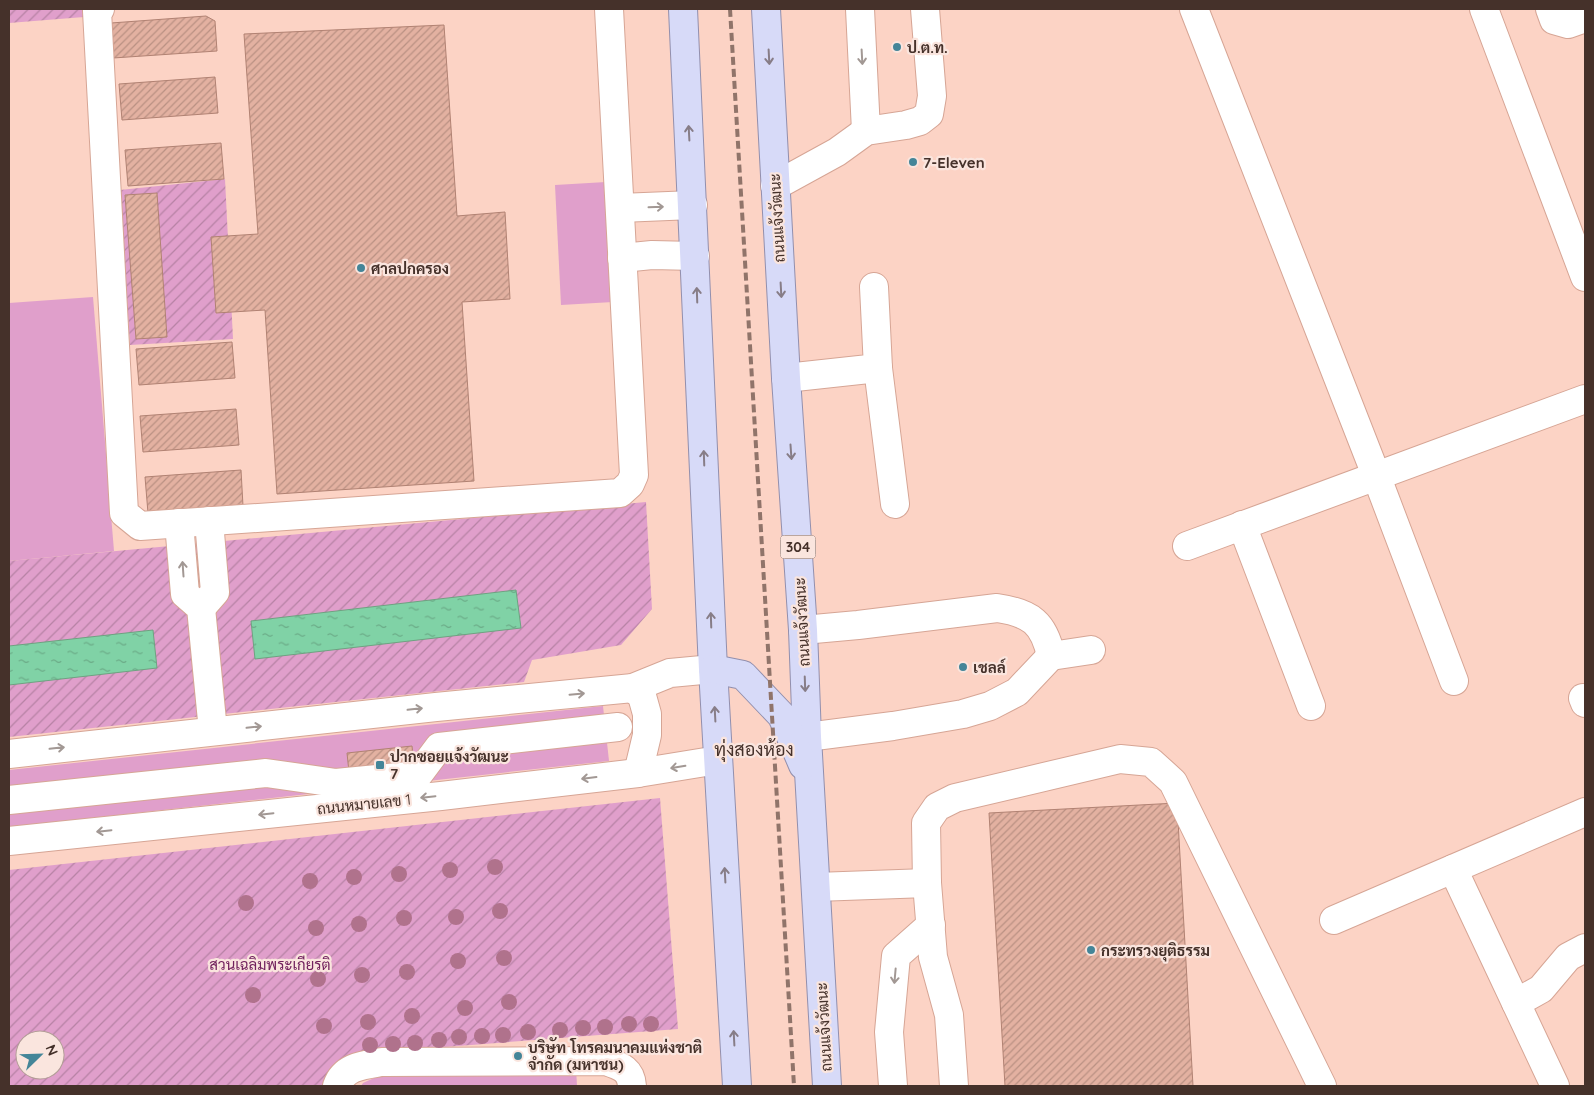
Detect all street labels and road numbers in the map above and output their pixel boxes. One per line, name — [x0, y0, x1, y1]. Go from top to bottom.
street label: ถนนแจ้งวัฒนะ — [765, 173, 789, 263]
road number: 304 — [780, 536, 816, 558]
street label: ถนนแจ้งวัฒนะ — [790, 577, 814, 667]
street label: ถนนหมายเลข 1 — [316, 790, 412, 818]
street label: ถนนแจ้งวัฒนะ — [812, 982, 836, 1072]

